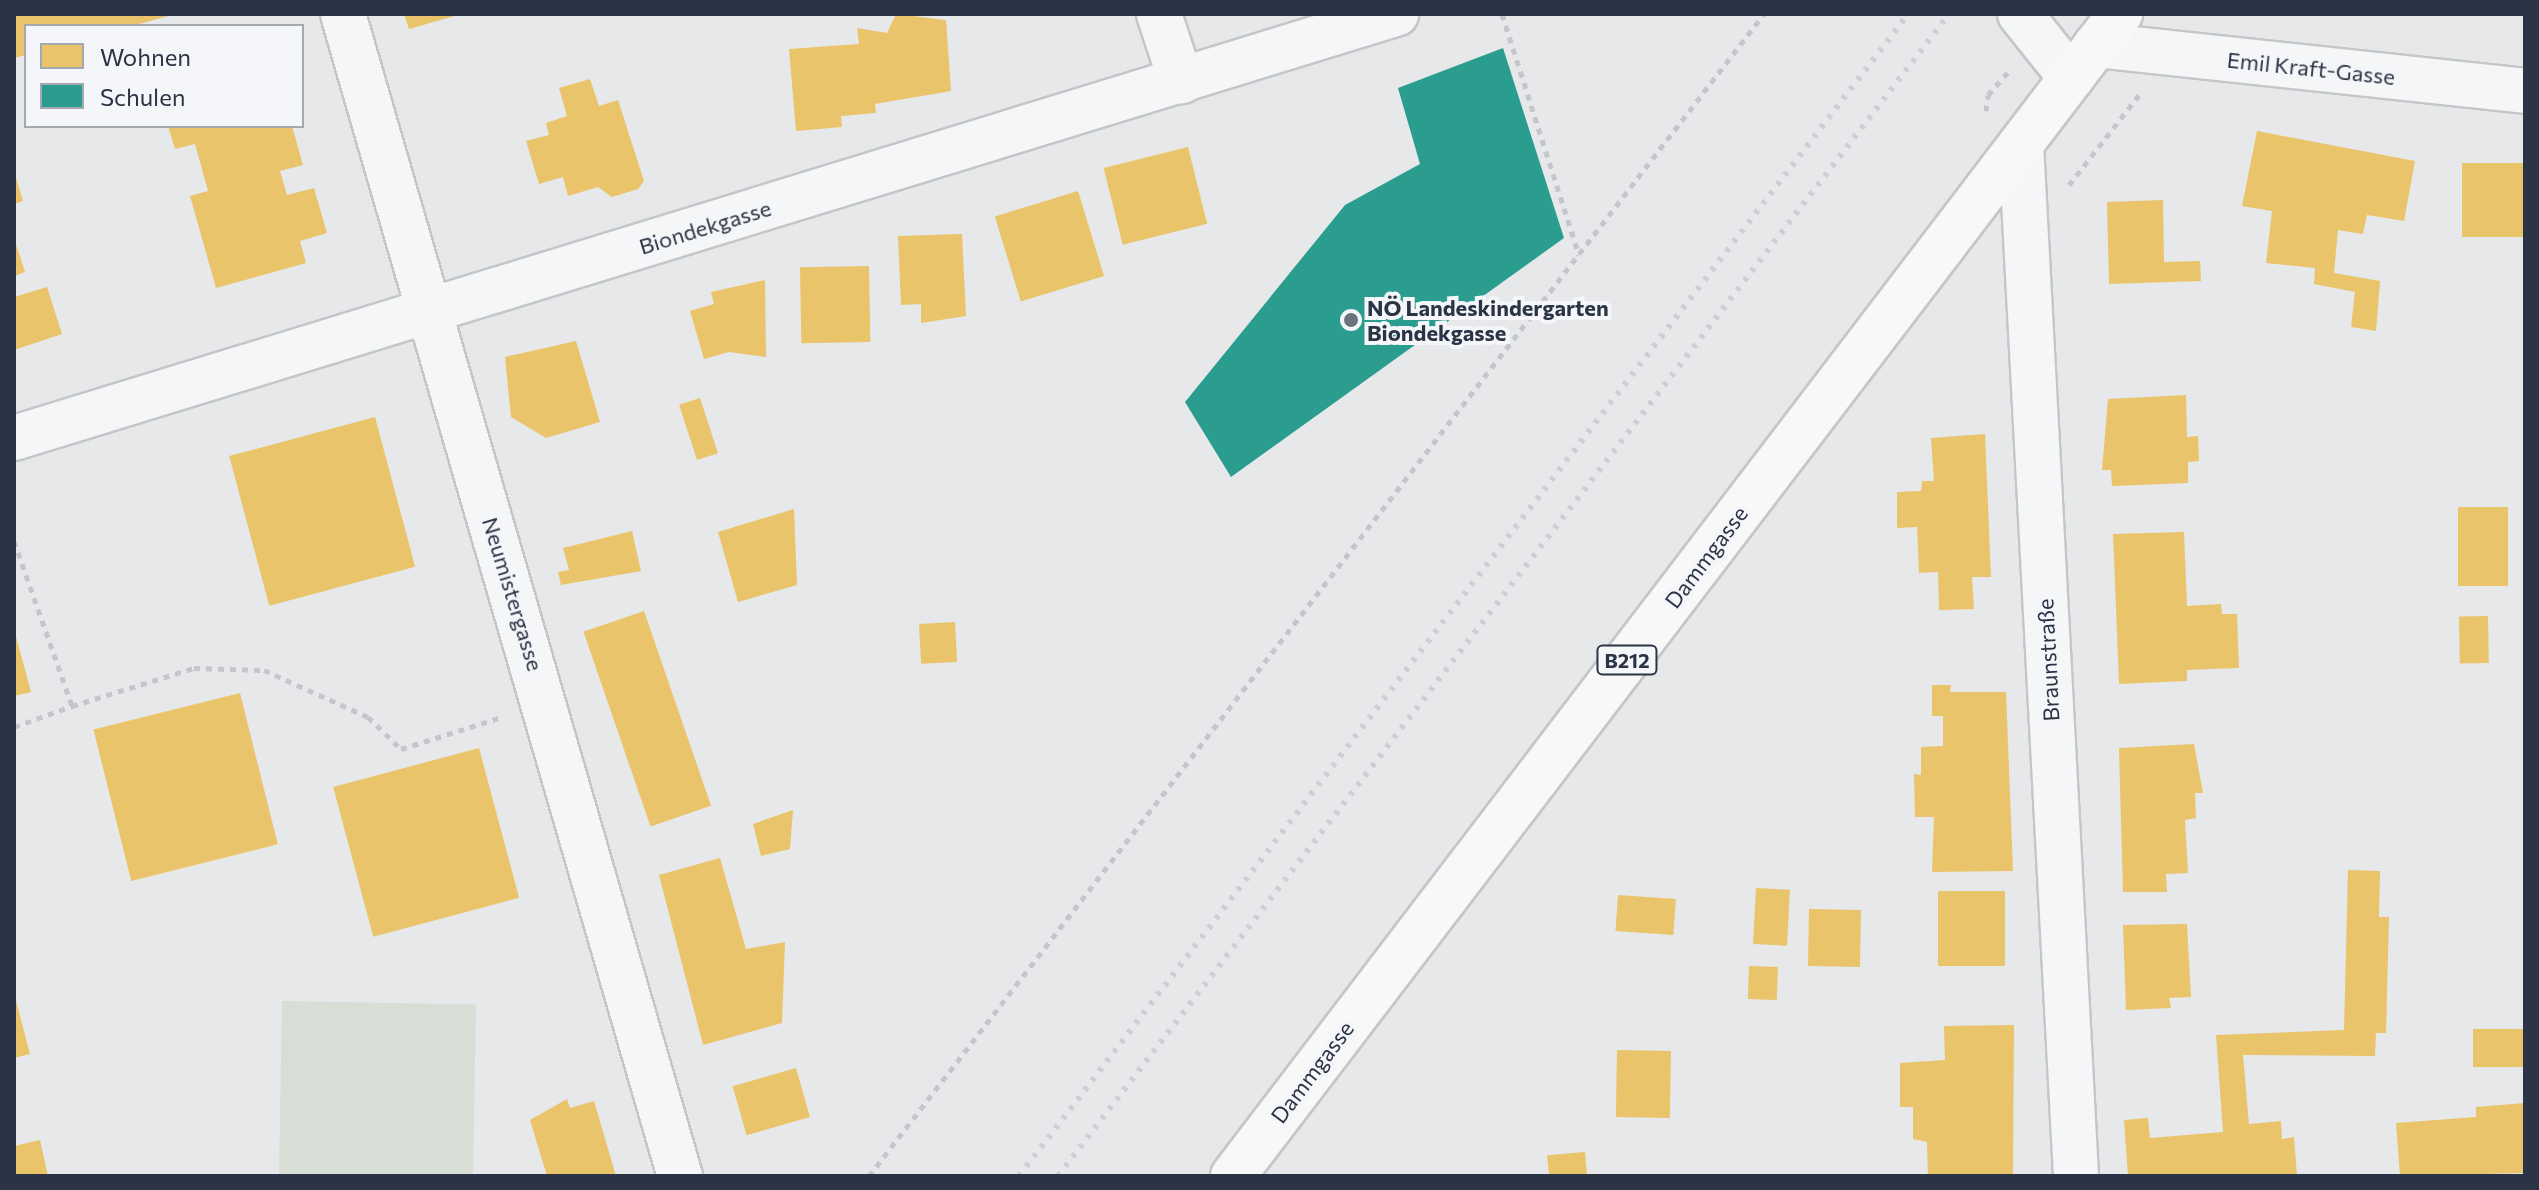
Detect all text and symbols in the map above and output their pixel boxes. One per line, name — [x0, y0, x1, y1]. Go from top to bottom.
legend — [24, 24, 304, 128]
text: Wohnen — [100, 42, 191, 71]
street label: Emil Kraft-Gasse — [2226, 46, 2396, 90]
text: Schulen — [100, 82, 186, 111]
street label: Biondekgasse — [636, 194, 774, 260]
place label: NÖ Landeskindergarten Biondekgasse — [1367, 294, 1609, 346]
marker: NÖ Landeskindergarten Biondekgasse — [1342, 311, 1360, 329]
street label: Dammgasse — [1659, 501, 1753, 613]
street label: Neumistergasse — [477, 514, 549, 674]
street label: Braunstraße — [2032, 598, 2064, 722]
road number: B212 — [1595, 644, 1659, 676]
street label: Dammgasse — [1265, 1016, 1359, 1128]

